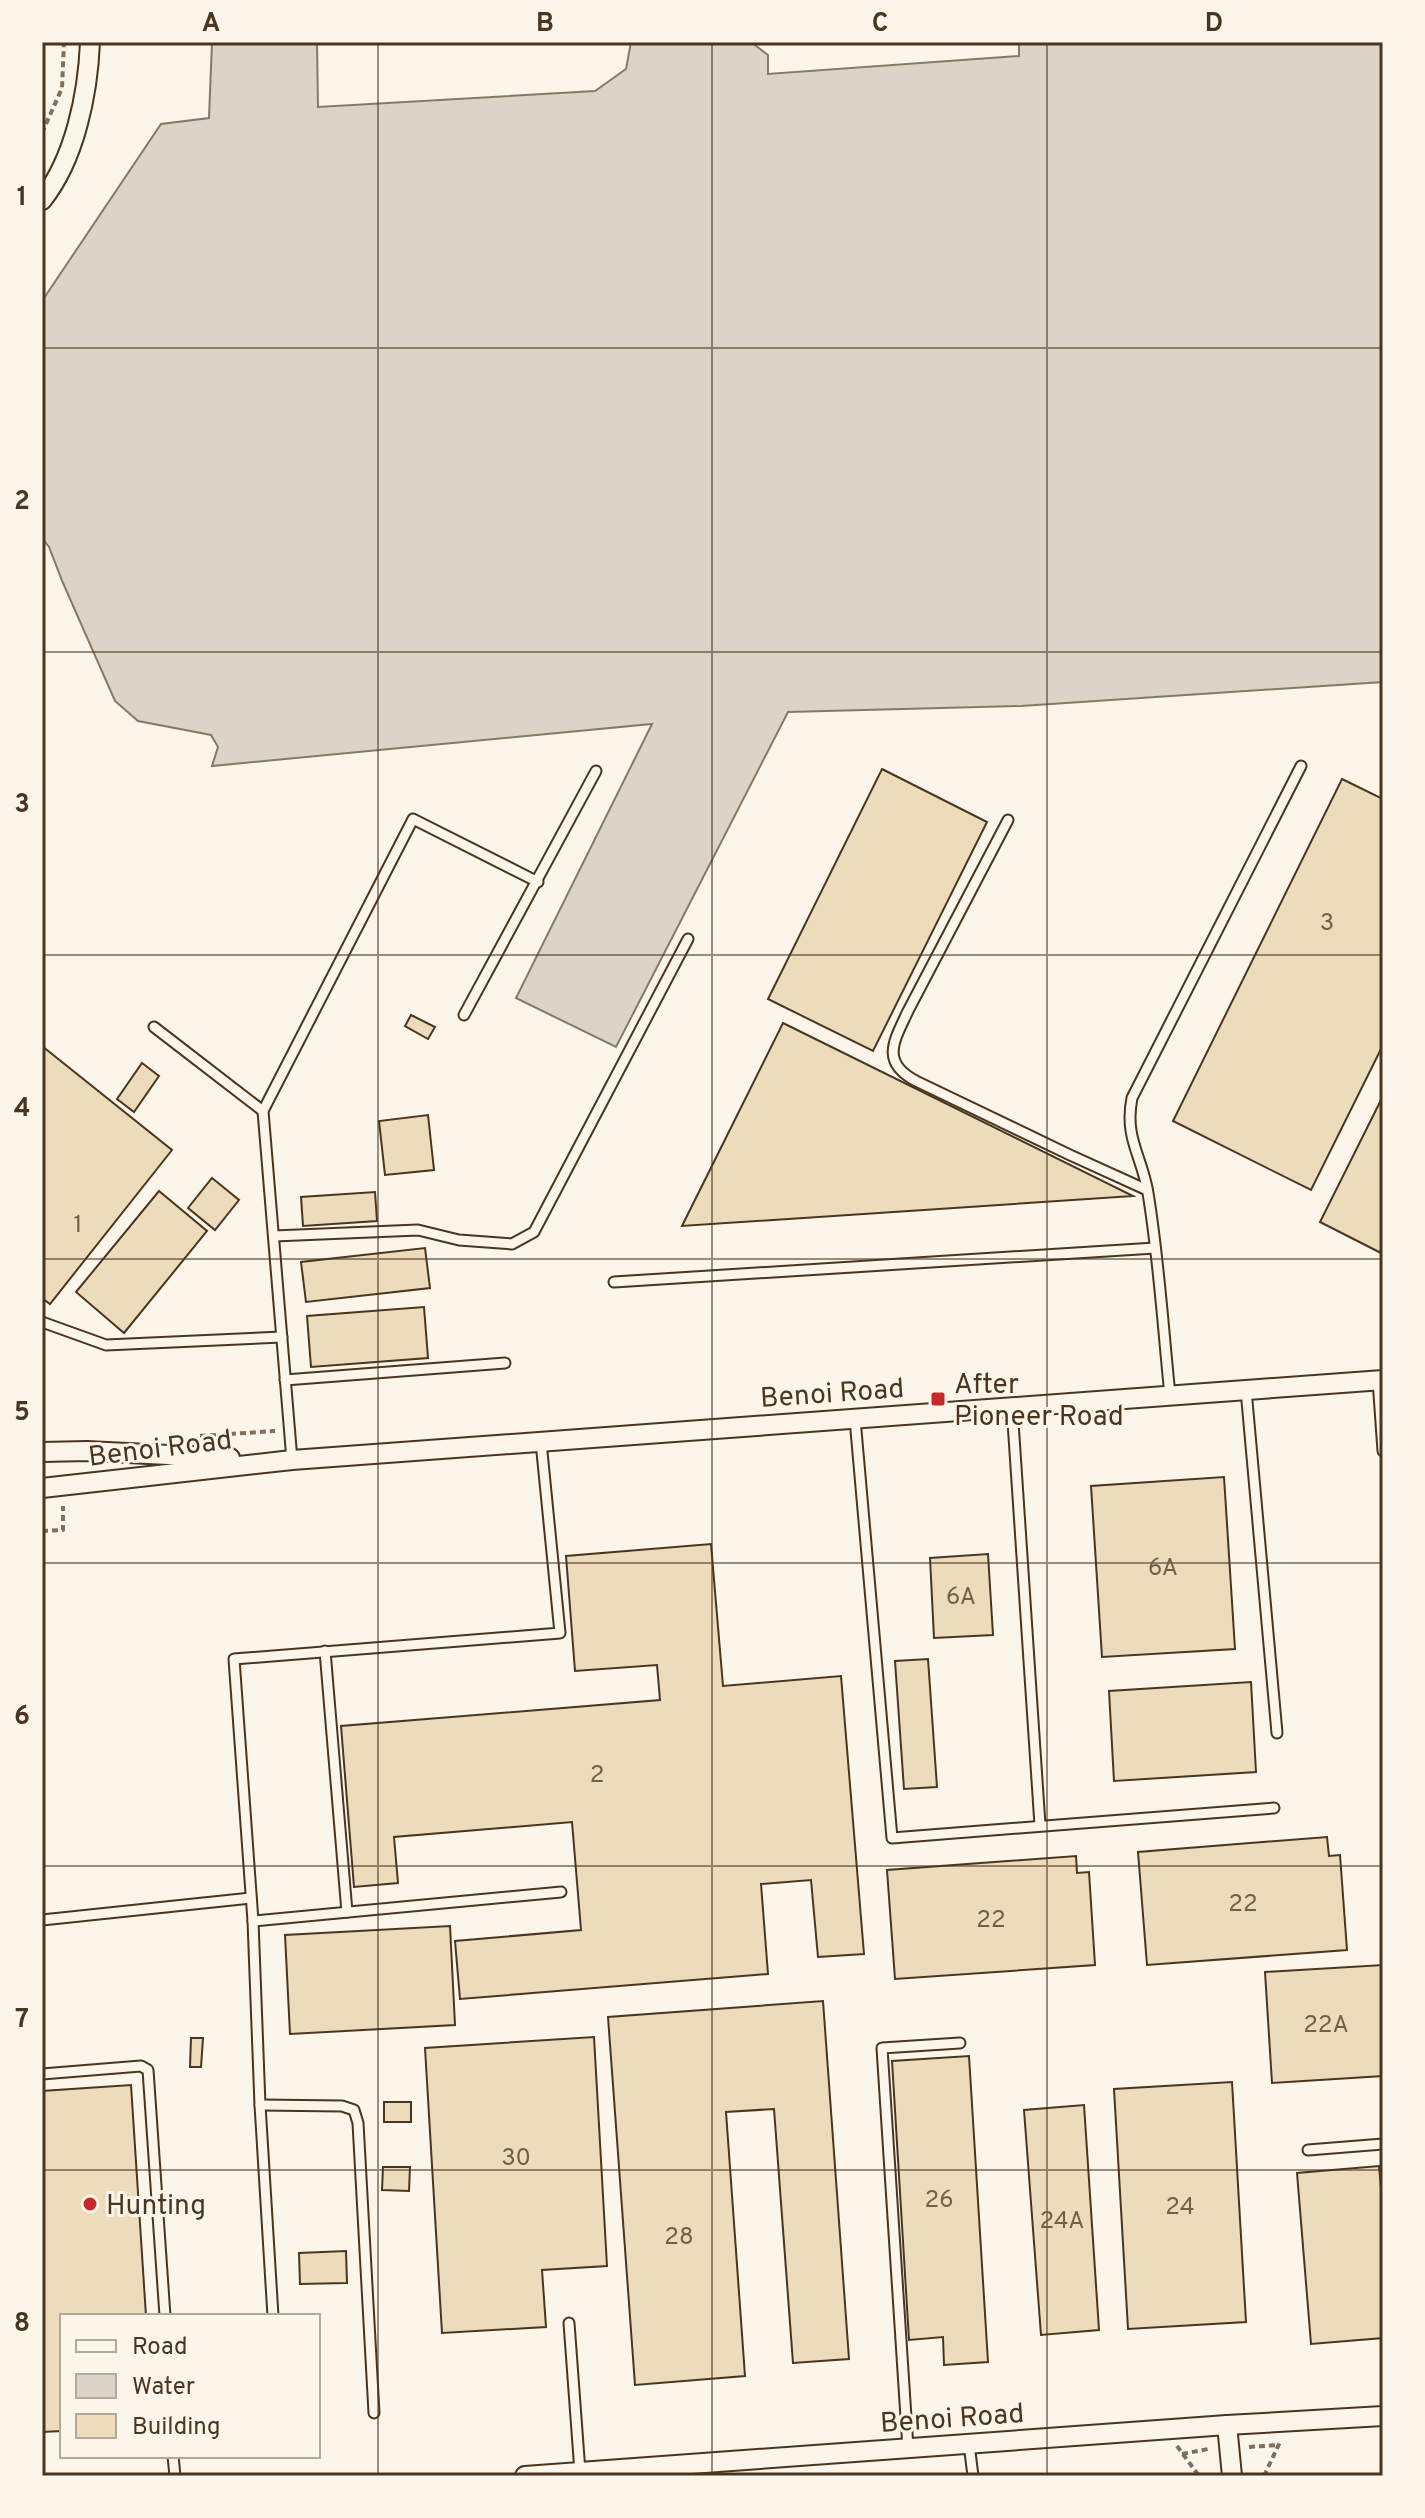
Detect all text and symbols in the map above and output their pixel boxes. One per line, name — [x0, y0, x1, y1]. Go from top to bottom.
text: A — [202, 8, 220, 41]
text: B — [536, 8, 554, 41]
text: C — [872, 8, 888, 41]
text: D — [1205, 8, 1223, 41]
text: 1 — [17, 182, 27, 215]
text: 2 — [14, 486, 30, 519]
text: 3 — [14, 789, 30, 822]
house number: 3 — [1320, 909, 1334, 939]
text: 4 — [14, 1093, 30, 1126]
house number: 1 — [74, 1211, 82, 1241]
place label: After Pioneer Road — [954, 1368, 1124, 1436]
street label: Benoi Road — [759, 1372, 905, 1418]
marker: After Pioneer Road — [929, 1390, 947, 1408]
text: 5 — [14, 1397, 30, 1430]
street label: Benoi Road — [87, 1423, 234, 1477]
house number: 6A — [1148, 1554, 1178, 1584]
house number: 6A — [946, 1583, 976, 1613]
text: 6 — [14, 1701, 30, 1734]
house number: 2 — [590, 1761, 604, 1791]
house number: 22 — [1228, 1890, 1258, 1920]
house number: 22 — [976, 1906, 1006, 1936]
text: 7 — [15, 2004, 29, 2037]
house number: 22A — [1303, 2011, 1349, 2041]
house number: 30 — [501, 2144, 531, 2174]
house number: 26 — [924, 2186, 954, 2216]
place label: Hunting — [106, 2189, 206, 2225]
house number: 24 — [1165, 2193, 1195, 2223]
marker: Hunting — [81, 2195, 99, 2213]
house number: 24A — [1039, 2207, 1085, 2237]
house number: 28 — [664, 2223, 694, 2253]
text: 8 — [14, 2308, 30, 2341]
legend — [60, 2314, 320, 2458]
text: Road — [132, 2333, 188, 2363]
text: Water — [132, 2373, 195, 2403]
street label: Benoi Road — [879, 2397, 1025, 2443]
text: Building — [132, 2413, 221, 2443]

